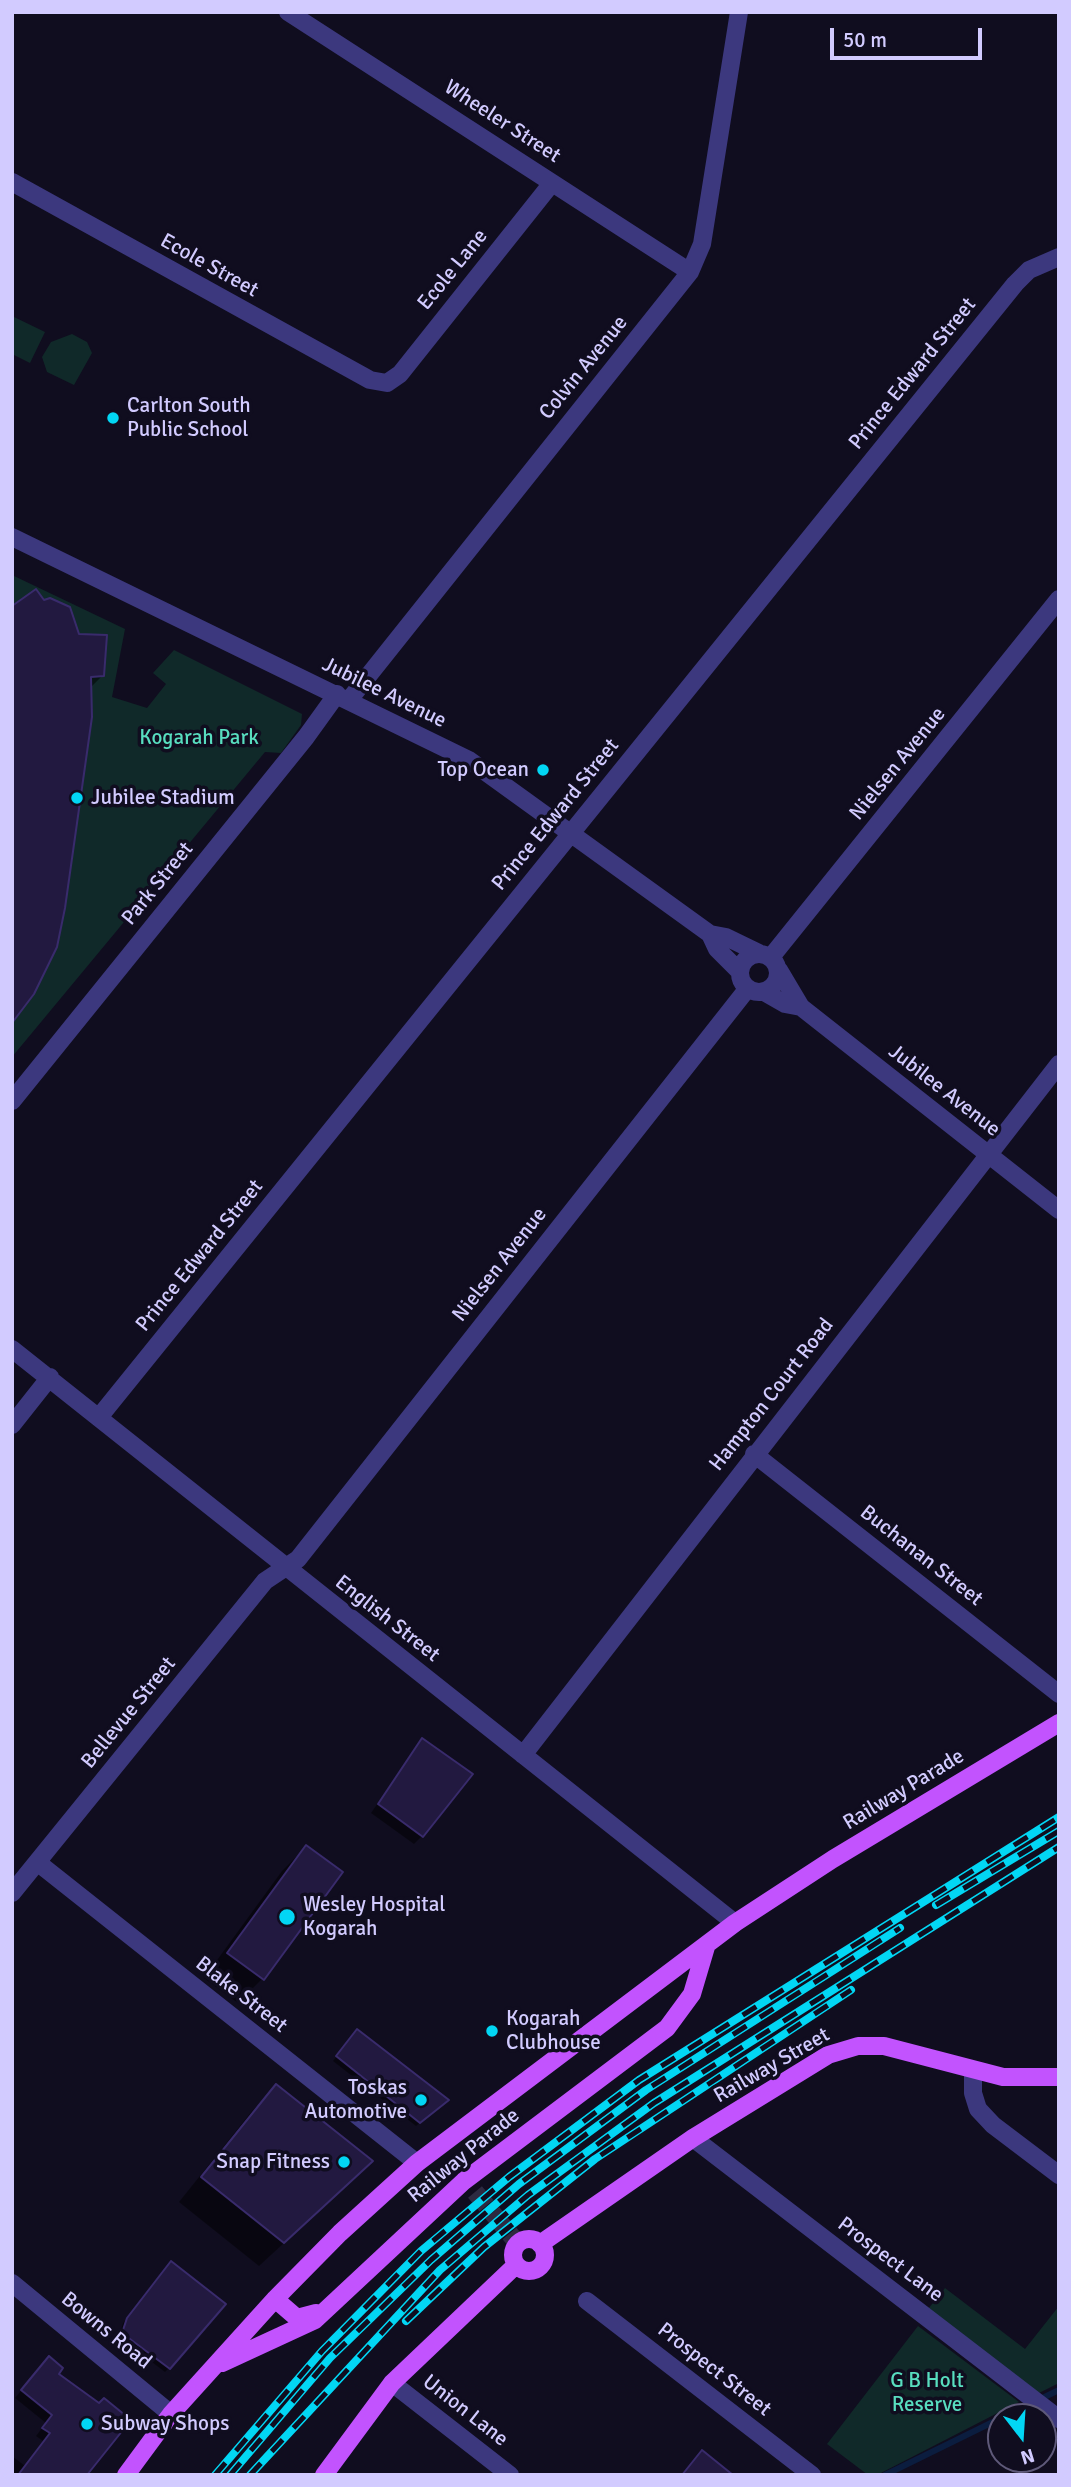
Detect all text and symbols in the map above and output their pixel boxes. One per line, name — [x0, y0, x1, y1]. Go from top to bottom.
scale bar — [833, 14, 985, 58]
text: 50 m — [843, 27, 887, 53]
street label: Wheeler Street — [439, 75, 565, 169]
street label: Ecole Lane — [413, 224, 493, 316]
street label: Ecole Street — [156, 229, 262, 303]
street label: Prince Edward Street — [844, 293, 982, 455]
street label: Colvin Avenue — [535, 311, 633, 425]
place label: Carlton South Public School — [127, 393, 251, 443]
marker: Carlton South Public School — [105, 410, 121, 426]
street label: Jubilee Avenue — [318, 652, 450, 734]
street label: Nielsen Avenue — [845, 702, 951, 826]
park label: Kogarah Park — [139, 725, 259, 751]
street label: Prince Edward Street — [487, 734, 625, 896]
place label: Top Ocean — [438, 757, 529, 783]
marker: Top Ocean — [535, 762, 551, 778]
place label: Jubilee Stadium — [91, 785, 235, 811]
marker: Jubilee Stadium — [69, 790, 85, 806]
street label: Park Street — [117, 837, 199, 931]
street label: Jubilee Avenue — [883, 1040, 1005, 1142]
street label: Prince Edward Street — [131, 1175, 269, 1337]
street label: Nielsen Avenue — [448, 1203, 552, 1327]
street label: Hampton Court Road — [705, 1314, 839, 1476]
street label: Buchanan Street — [855, 1500, 987, 1612]
street label: English Street — [330, 1570, 444, 1668]
street label: Bellevue Street — [76, 1652, 182, 1774]
street label: Railway Parade — [839, 1744, 969, 1836]
place label: Wesley Hospital Kogarah — [303, 1892, 446, 1942]
marker: Wesley Hospital Kogarah — [277, 1907, 297, 1927]
street label: Blake Street — [190, 1951, 292, 2039]
place label: Kogarah Clubhouse — [506, 2006, 601, 2056]
marker: Kogarah Clubhouse — [484, 2023, 500, 2039]
street label: Railway Street — [710, 2023, 834, 2109]
place label: Toskas Automotive — [305, 2075, 407, 2125]
marker: Toskas Automotive — [413, 2092, 429, 2108]
street label: Railway Parade — [403, 2103, 525, 2209]
place label: Snap Fitness — [216, 2149, 330, 2175]
marker: Snap Fitness — [336, 2154, 352, 2170]
street label: Prospect Lane — [832, 2212, 948, 2308]
street label: Bowns Road — [56, 2287, 156, 2375]
street label: Prospect Street — [652, 2318, 776, 2422]
park label: G B Holt Reserve — [890, 2368, 964, 2418]
street label: Union Lane — [417, 2370, 513, 2452]
north arrow — [987, 2403, 1057, 2473]
place label: Subway Shops — [101, 2411, 229, 2437]
marker: Subway Shops — [79, 2416, 95, 2432]
text: N — [1018, 2443, 1037, 2470]

